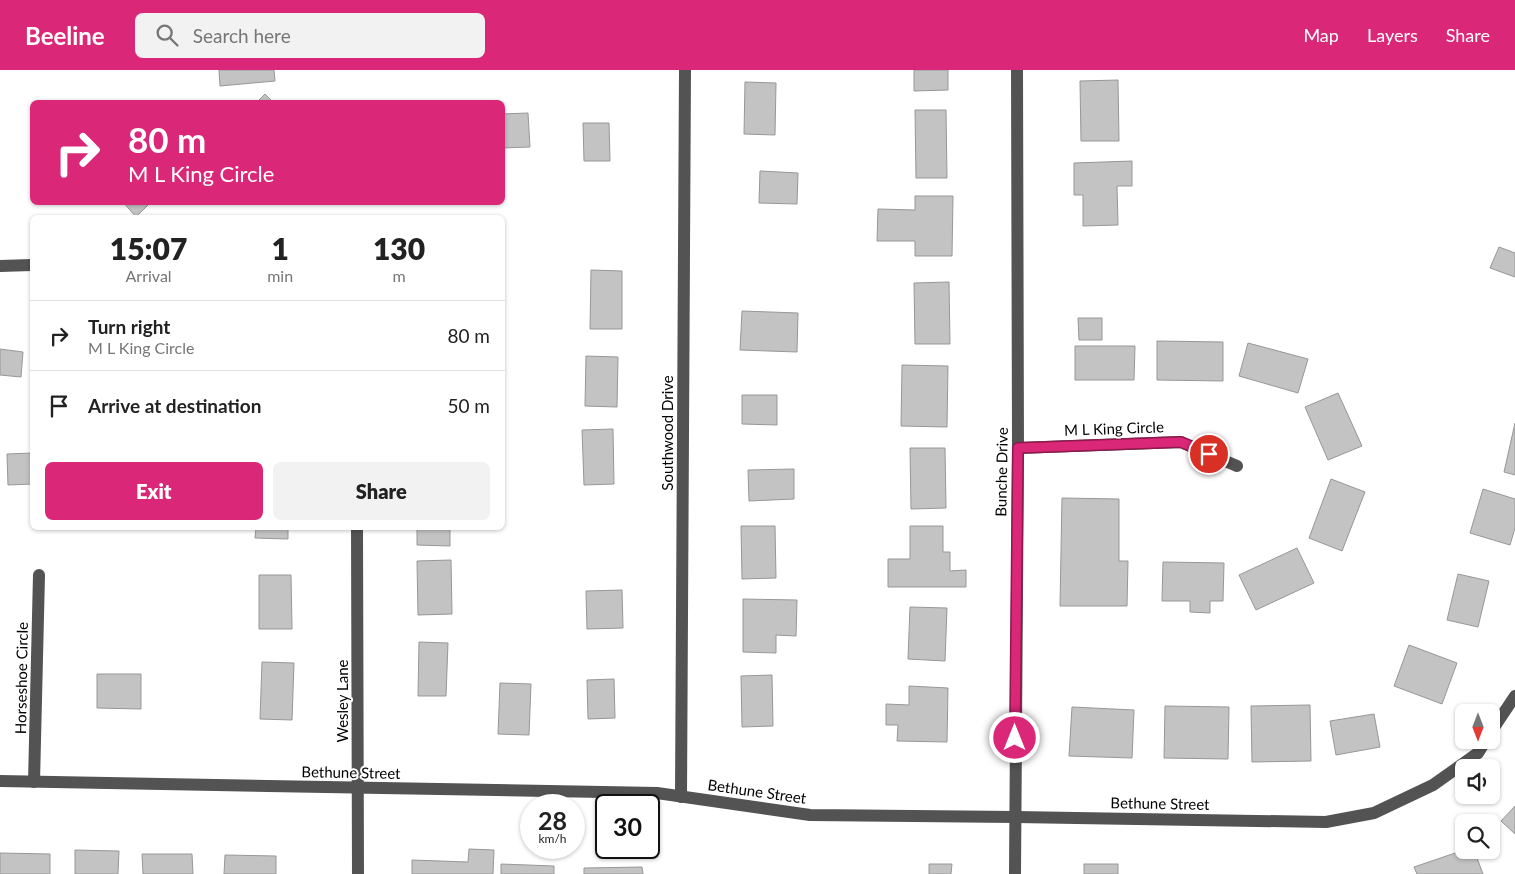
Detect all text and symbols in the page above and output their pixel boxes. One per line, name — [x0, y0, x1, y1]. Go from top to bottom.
search box — [135, 13, 485, 58]
text: Beeline — [25, 21, 105, 50]
icon: search — [153, 21, 181, 49]
text: Search here — [193, 24, 291, 47]
text: Map — [1303, 24, 1339, 46]
text: Layers — [1367, 24, 1418, 46]
text: Share — [1446, 24, 1490, 46]
text: 80 m — [128, 118, 206, 160]
icon: right — [45, 120, 110, 185]
text: M L King Circle — [128, 160, 274, 187]
text: 15:07 — [110, 230, 187, 266]
text: 1 — [271, 230, 289, 266]
text: 130 — [373, 230, 425, 266]
text: Arrival — [126, 266, 172, 285]
text: min — [267, 266, 293, 285]
text: m — [392, 266, 406, 285]
text: Turn right — [88, 315, 170, 338]
icon: right — [45, 322, 73, 350]
text: 80 m — [447, 324, 490, 347]
text: M L King Circle — [88, 338, 194, 357]
street label: Southwood Drive — [658, 375, 676, 491]
icon: arrive — [45, 392, 73, 420]
text: Arrive at destination — [88, 394, 261, 417]
text: 50 m — [447, 394, 490, 417]
street label: M L King Circle — [1064, 417, 1164, 439]
street label: Bunche Drive — [991, 427, 1011, 517]
pin — [1188, 433, 1230, 475]
icon: arrive — [1195, 440, 1223, 468]
button: Exit — [45, 462, 263, 520]
button: Share — [273, 462, 490, 520]
street label: Horseshoe Circle — [11, 622, 31, 734]
street label: Wesley Lane — [333, 659, 351, 743]
north arrow — [1455, 704, 1500, 749]
map controls — [1455, 704, 1500, 859]
position arrow — [988, 711, 1040, 763]
button: sound — [1455, 759, 1500, 804]
street label: Bethune Street — [301, 762, 401, 782]
street label: Bethune Street — [707, 775, 808, 807]
street label: Bethune Street — [1110, 793, 1210, 813]
speed limit sign: 30 — [595, 794, 660, 859]
text: 28 — [538, 805, 567, 835]
button: search — [1455, 814, 1500, 859]
text: km/h — [538, 831, 567, 846]

